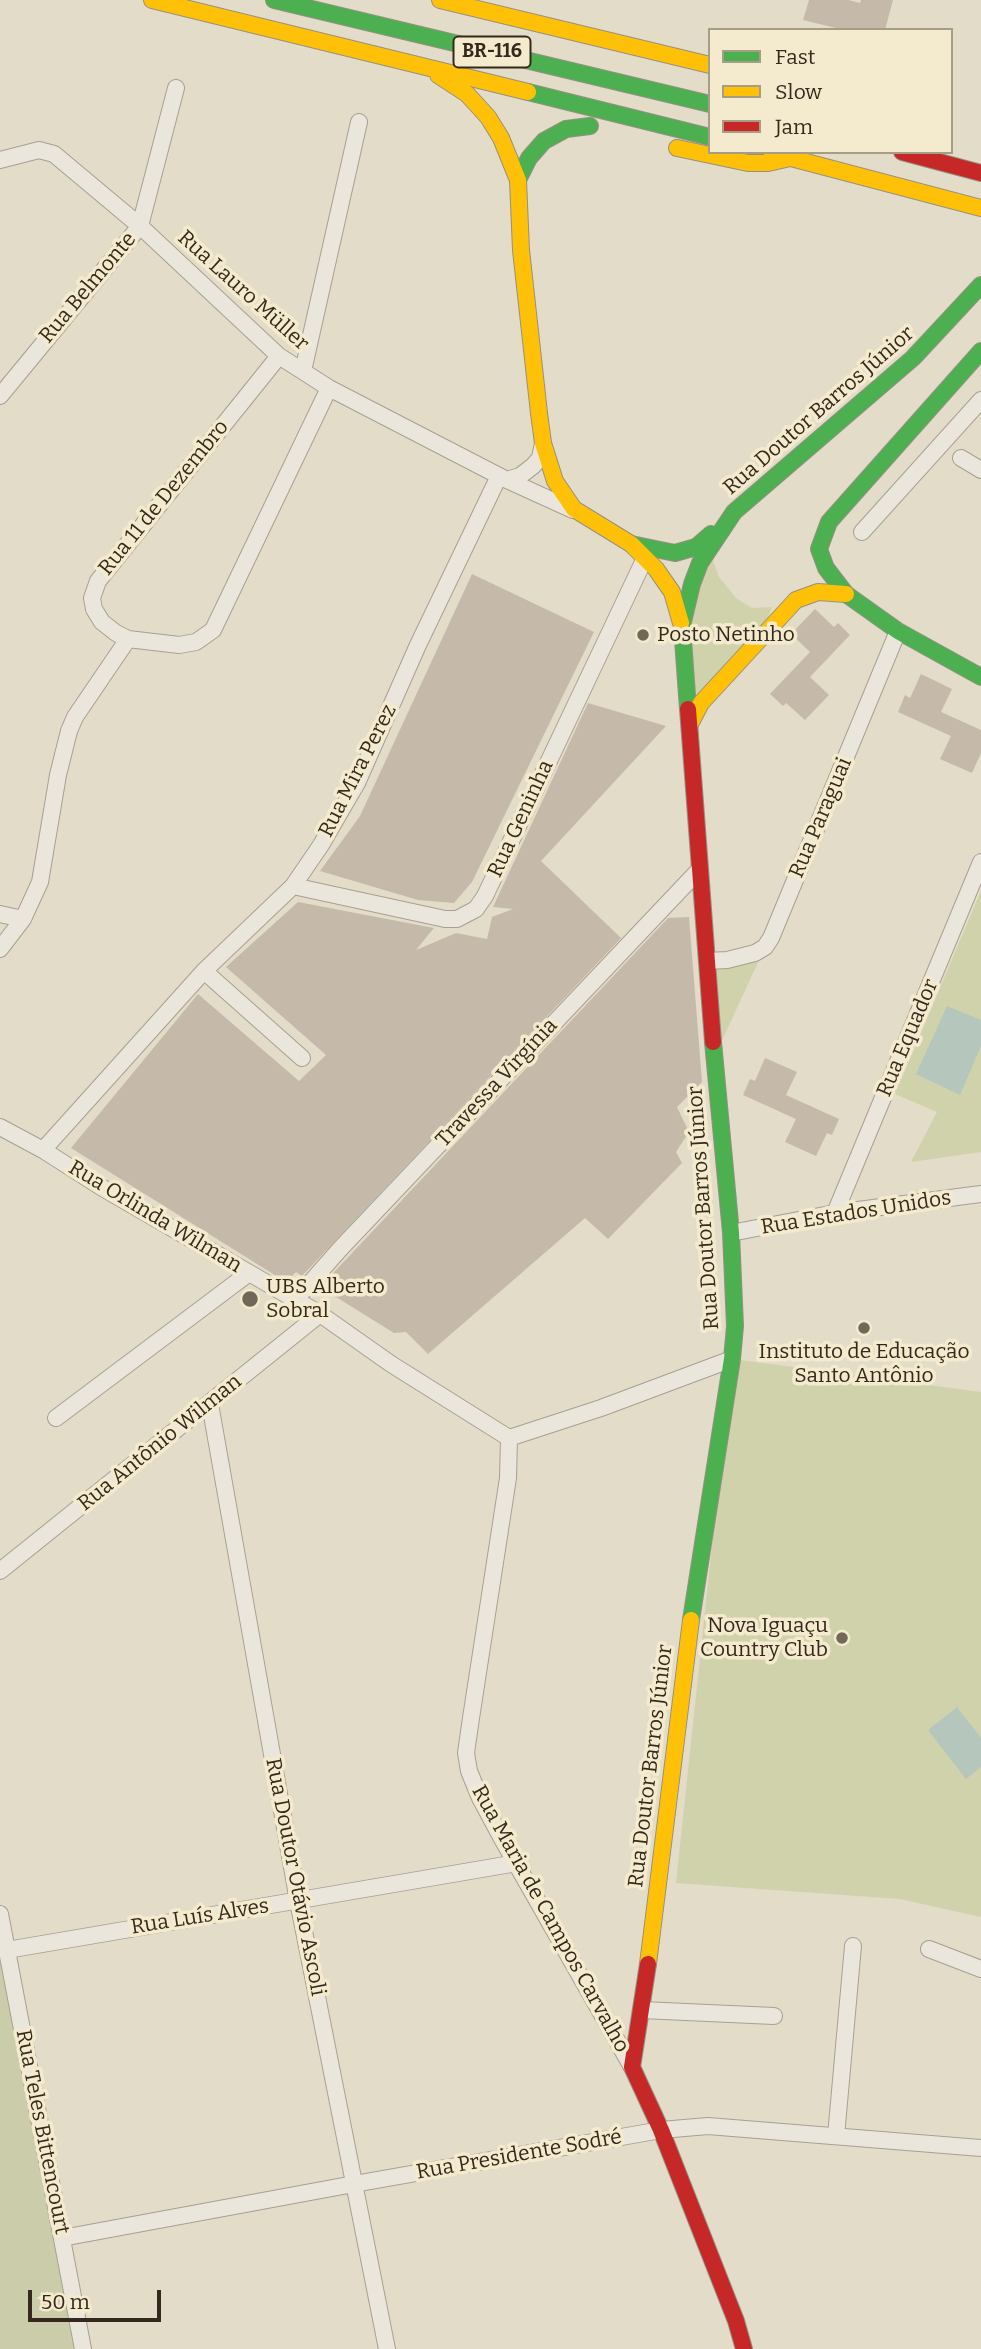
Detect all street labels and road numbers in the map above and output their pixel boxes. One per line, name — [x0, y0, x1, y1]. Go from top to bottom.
road number: BR-116 — [454, 36, 530, 68]
street label: Rua Lauro Müller — [172, 226, 314, 356]
street label: Rua Belmonte — [34, 227, 142, 349]
street label: Rua Doutor Barros Júnior — [719, 321, 919, 501]
street label: Rua 11 de Dezembro — [94, 415, 234, 581]
street label: Rua Mira Perez — [314, 700, 402, 842]
street label: Rua Paraguai — [784, 754, 858, 882]
street label: Rua Geninha — [483, 756, 559, 882]
street label: Rua Equador — [872, 975, 944, 1101]
street label: Travessa Virgínia — [431, 1014, 563, 1152]
street label: Rua Doutor Barros Júnior — [683, 1085, 725, 1331]
street label: Rua Orlinda Wilman — [64, 1155, 246, 1279]
street label: Rua Estados Unidos — [759, 1186, 953, 1240]
street label: Rua Antônio Wilman — [73, 1369, 247, 1517]
street label: Rua Doutor Barros Júnior — [624, 1643, 678, 1889]
street label: Rua Doutor Otávio Ascoli — [260, 1756, 330, 1998]
street label: Rua Maria de Campos Carvalho — [466, 1781, 634, 2057]
street label: Rua Luís Alves — [129, 1894, 271, 1940]
street label: Rua Teles Bittencourt — [10, 2027, 74, 2237]
street label: Rua Presidente Sodré — [414, 2124, 624, 2186]

